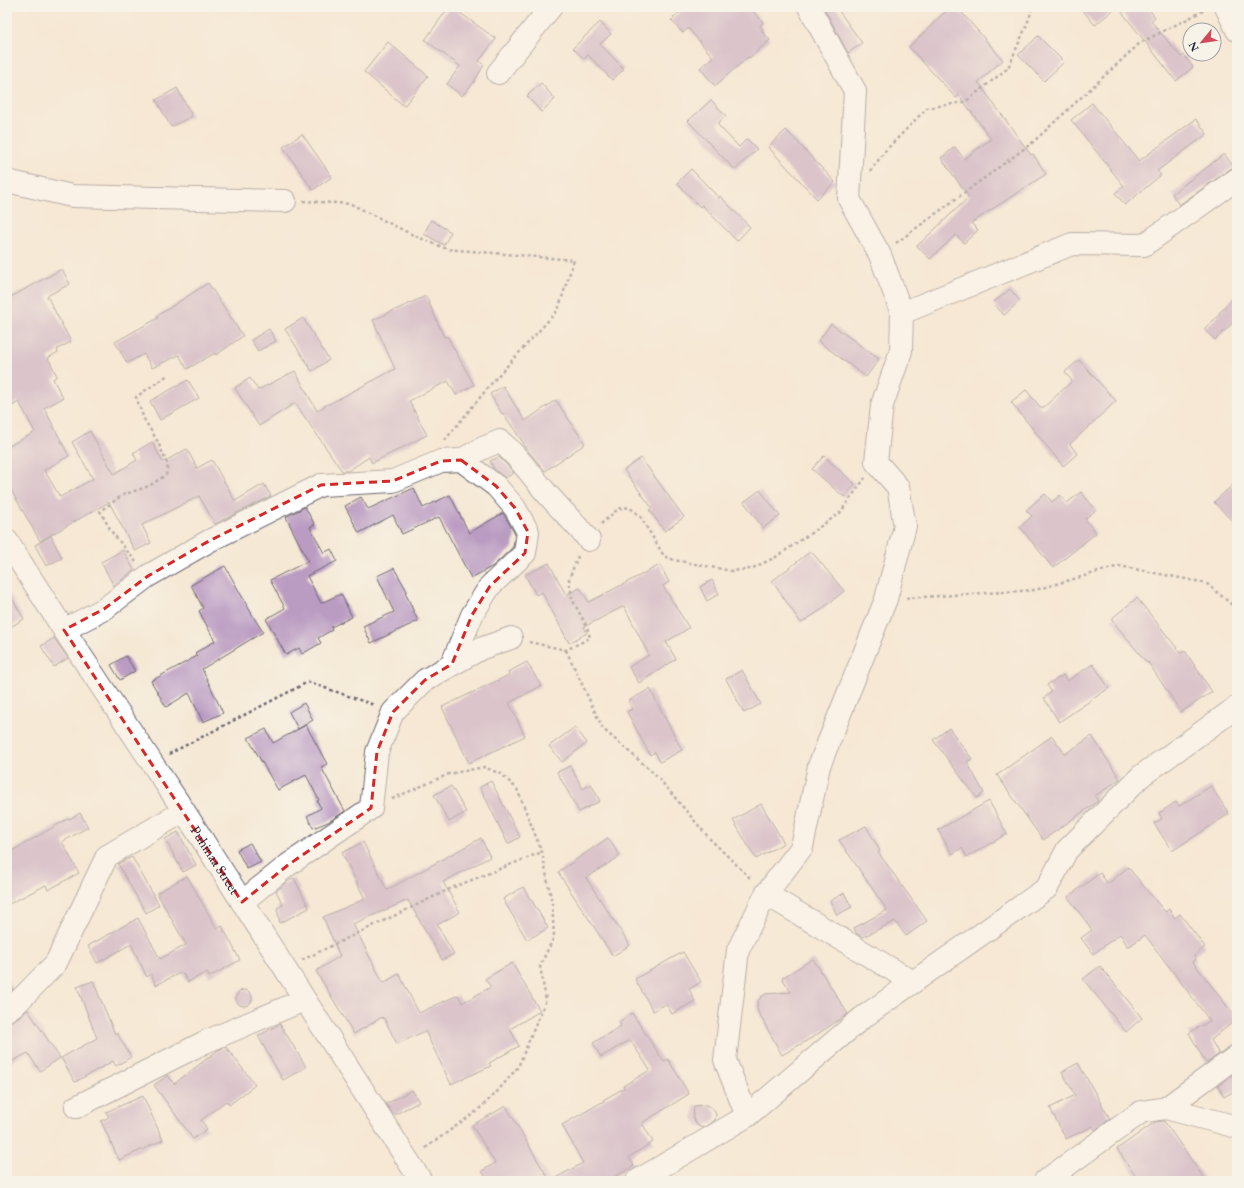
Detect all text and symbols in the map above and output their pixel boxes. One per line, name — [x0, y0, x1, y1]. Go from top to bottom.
north arrow — [1182, 22, 1222, 62]
text: N — [1185, 39, 1202, 54]
street label: Puhinaa Street — [187, 822, 244, 898]

